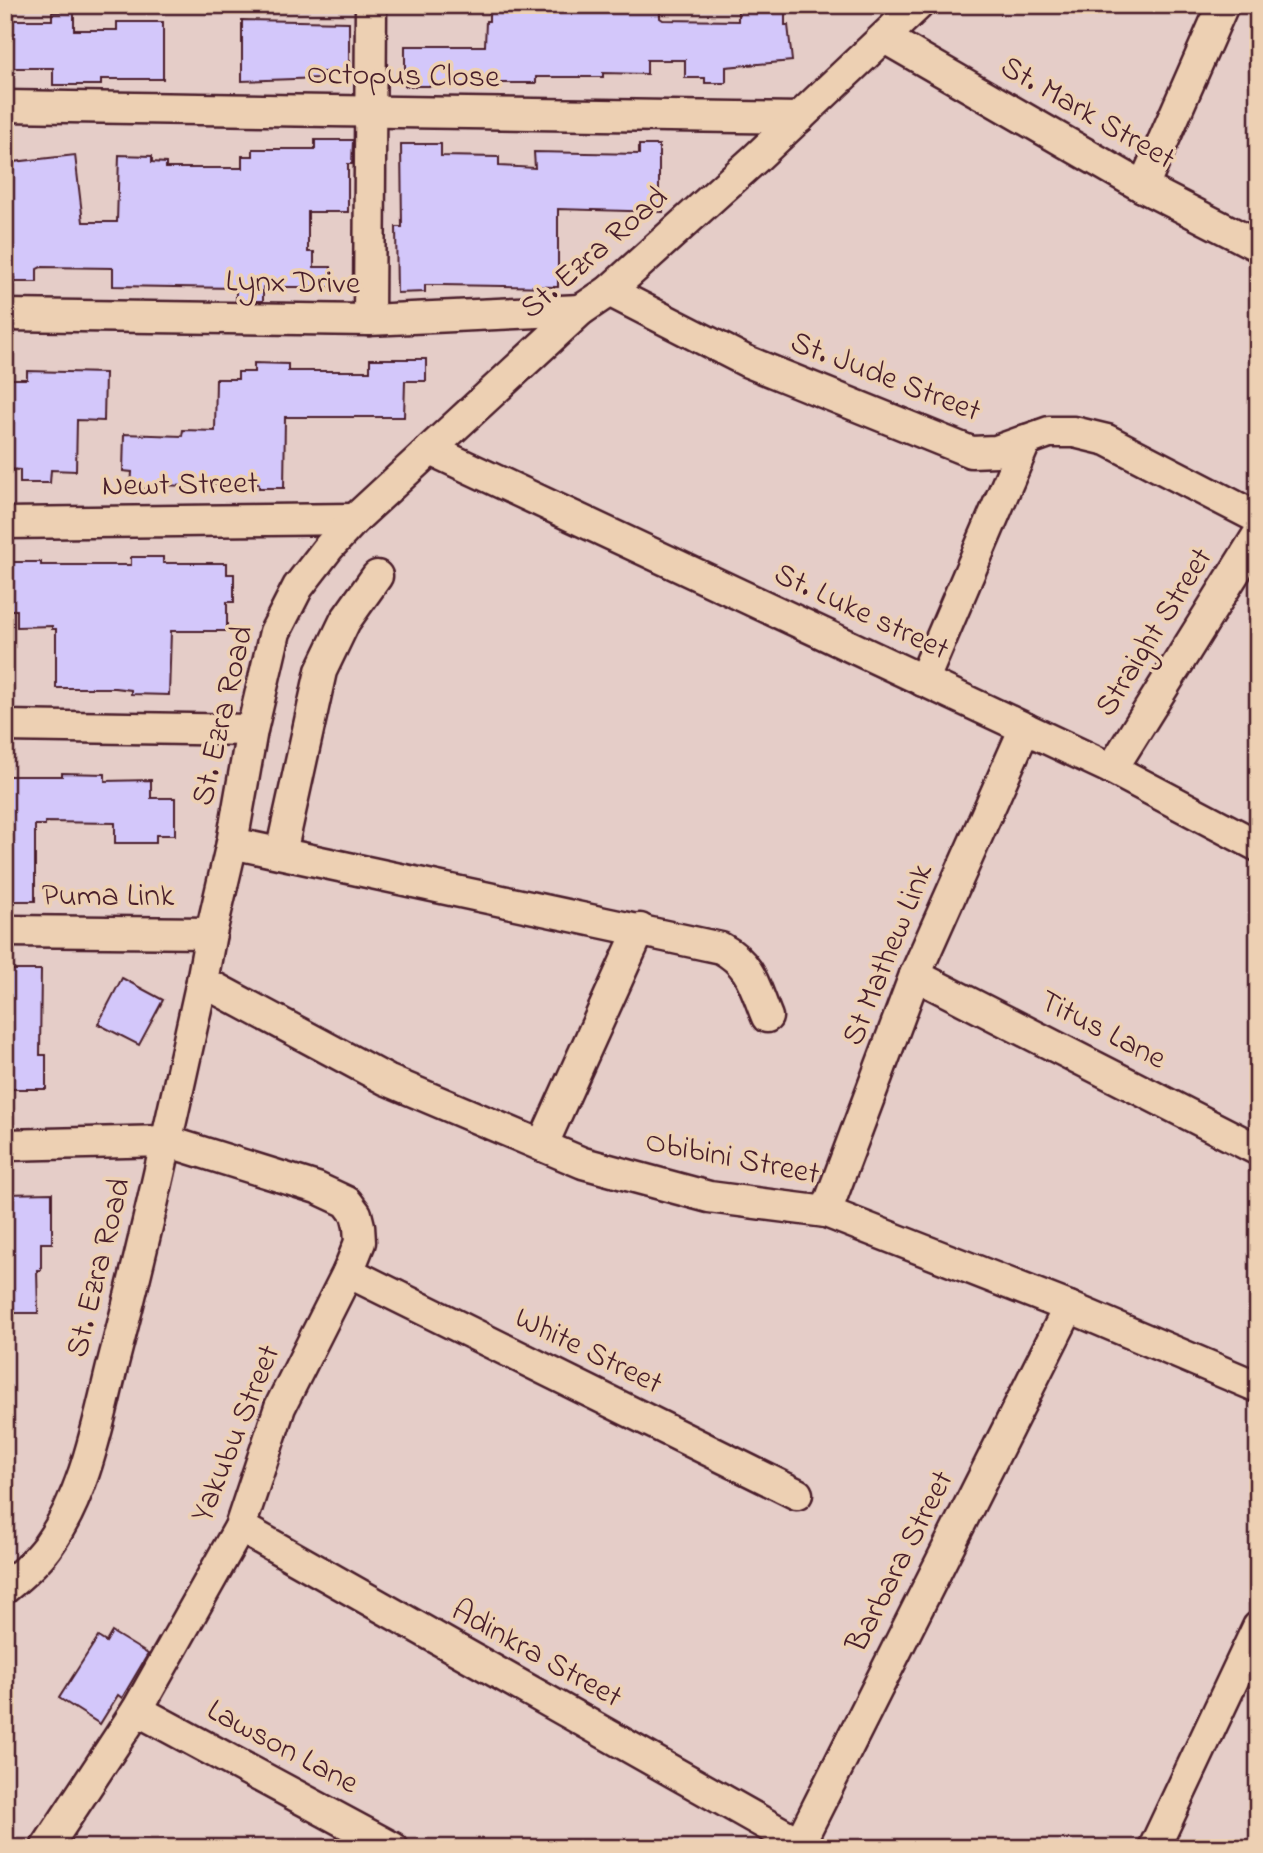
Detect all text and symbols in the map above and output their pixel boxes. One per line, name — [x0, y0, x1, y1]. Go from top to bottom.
street label: St. Mark Street — [991, 45, 1183, 183]
street label: Octopus Close — [306, 52, 500, 102]
street label: St. Ezra Road — [510, 176, 680, 332]
street label: Lynx Drive — [225, 259, 361, 309]
street label: St. Jude Street — [783, 320, 987, 436]
street label: Newt Street — [101, 461, 259, 511]
street label: Straight Street — [1084, 539, 1226, 727]
street label: St. Luke street — [766, 552, 957, 674]
street label: St. Ezra Road — [180, 621, 268, 811]
street label: St Mathew Link — [831, 856, 947, 1053]
street label: Puma Link — [42, 874, 175, 921]
street label: Titus Lane — [1030, 979, 1174, 1083]
street label: Obibini Street — [641, 1119, 823, 1199]
street label: St. Ezra Road — [55, 1173, 145, 1363]
street label: White Street — [506, 1296, 670, 1408]
street label: Yakubu Street — [180, 1338, 294, 1530]
street label: Barbara Street — [834, 1463, 967, 1662]
street label: Adinkra Street — [442, 1589, 630, 1722]
street label: Lawson Lane — [198, 1688, 367, 1808]

